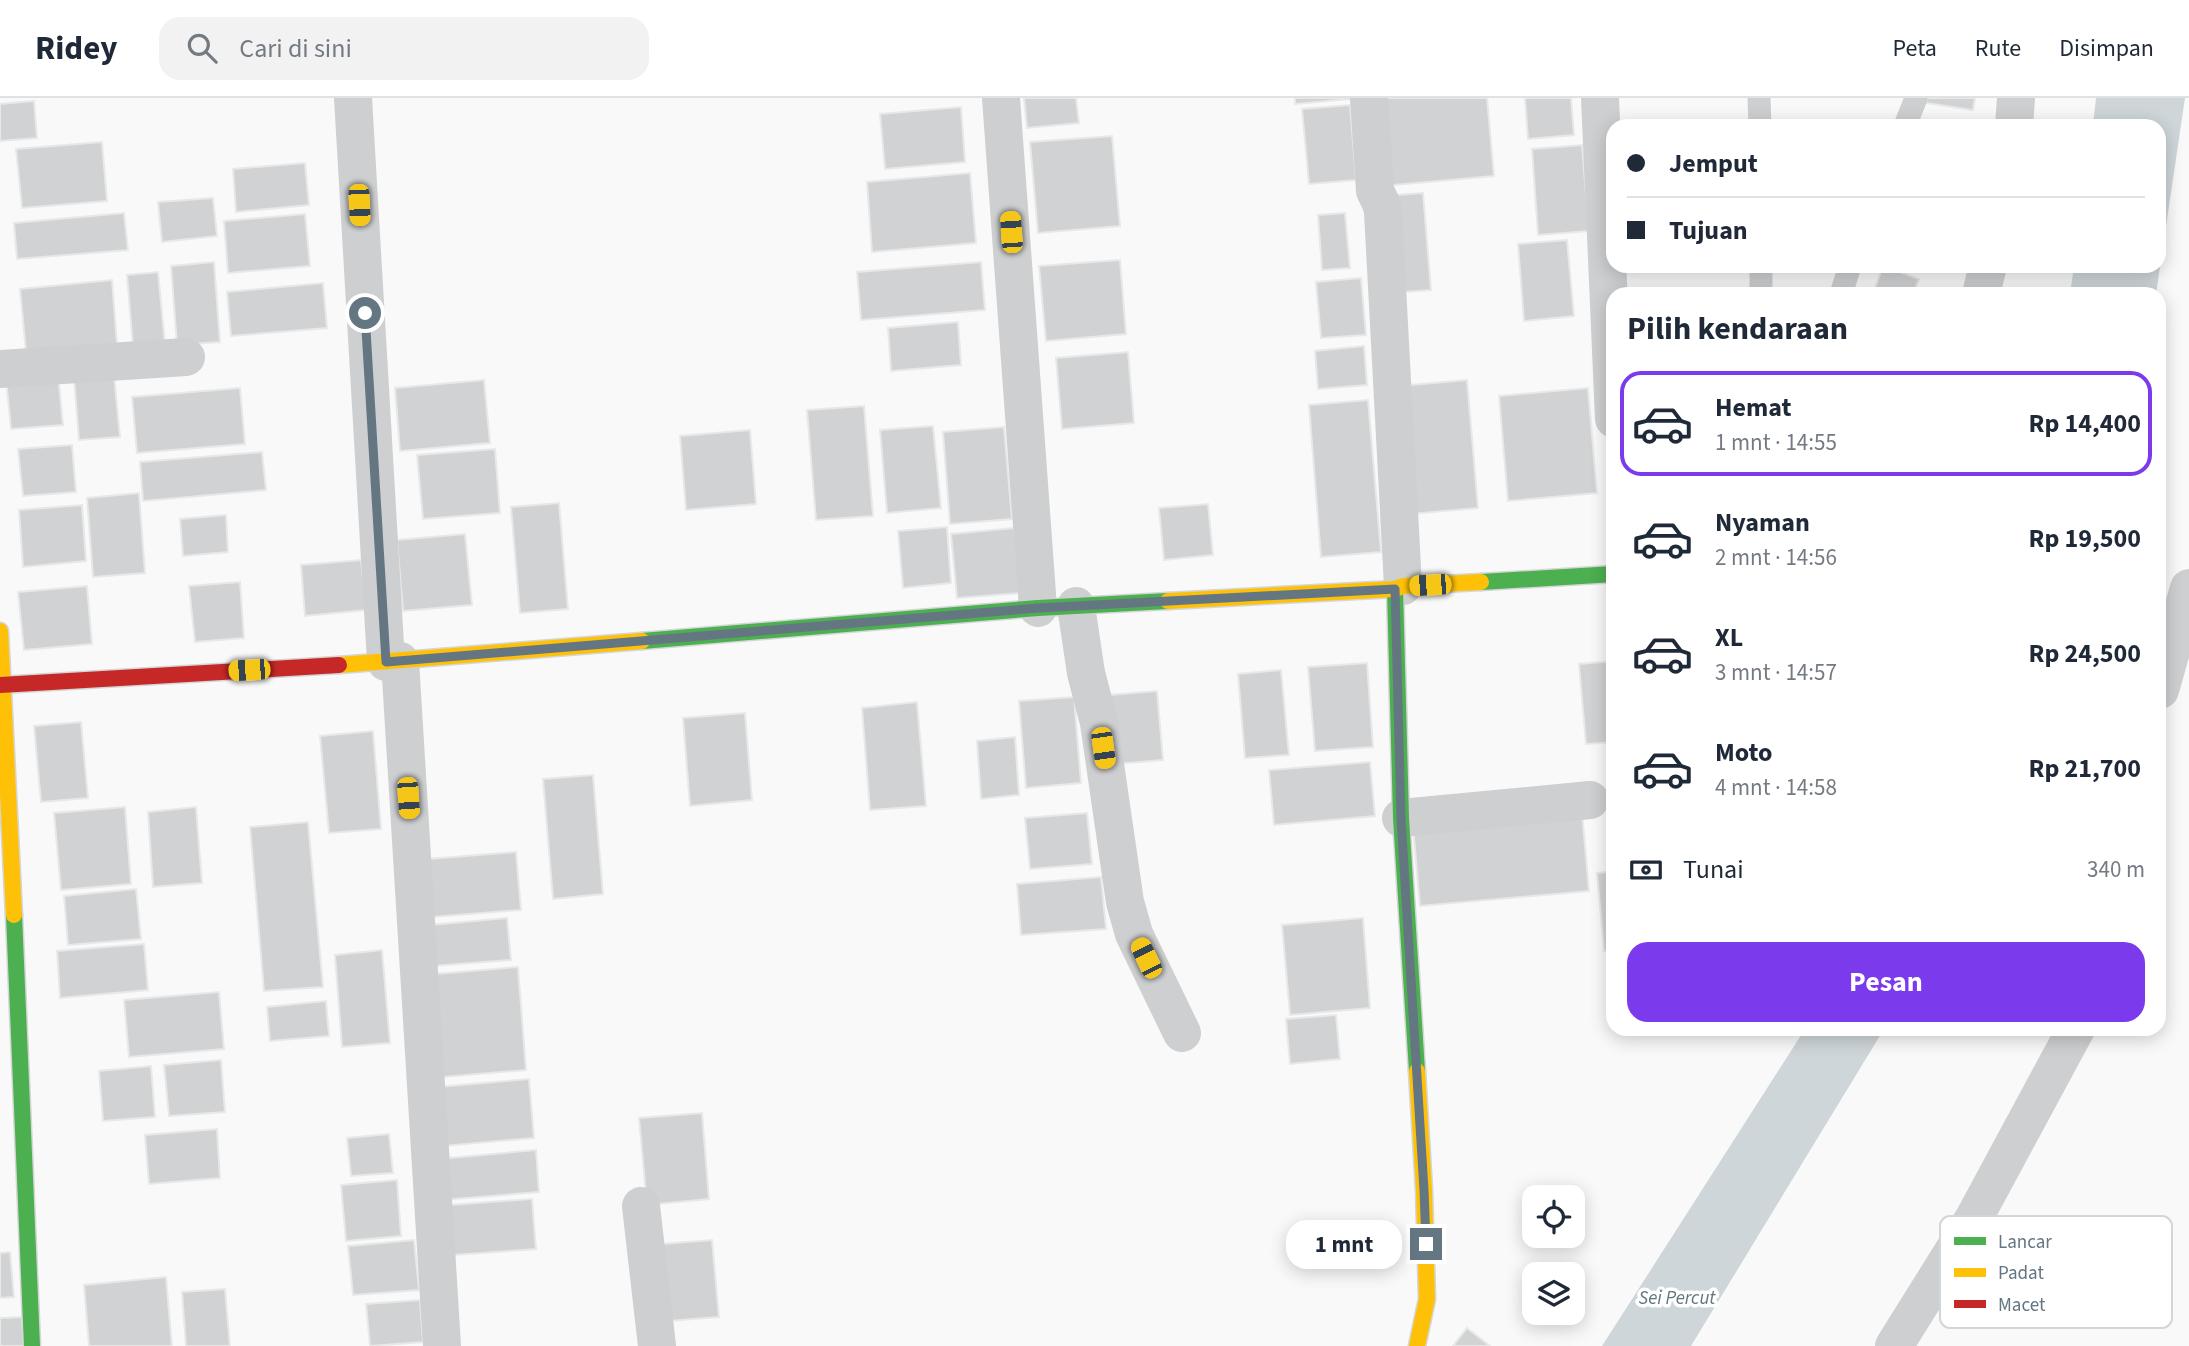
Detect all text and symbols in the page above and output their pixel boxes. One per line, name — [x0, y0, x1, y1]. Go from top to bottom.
search box — [159, 17, 649, 80]
text: Ridey — [35, 25, 117, 72]
icon: search — [183, 29, 221, 67]
text: Cari di sini — [239, 30, 352, 67]
text: Peta — [1892, 31, 1937, 66]
text: Rute — [1975, 31, 2021, 66]
text: Disimpan — [2059, 31, 2154, 66]
text: Jemput — [1669, 145, 1758, 182]
car — [348, 183, 371, 227]
car — [1000, 210, 1023, 254]
text: Tujuan — [1669, 212, 1748, 249]
route start — [349, 297, 381, 329]
text: Pilih kendaraan — [1627, 306, 1848, 352]
text: Hemat — [1715, 389, 1791, 426]
icon: car — [1631, 392, 1694, 455]
text: Rp 14,400 — [2029, 405, 2141, 442]
text: 1 mnt · 14:55 — [1715, 426, 1837, 459]
text: Nyaman — [1715, 504, 1810, 541]
icon: car — [1631, 507, 1694, 570]
text: Rp 19,500 — [2029, 520, 2141, 557]
text: 2 mnt · 14:56 — [1715, 541, 1837, 574]
car — [1409, 573, 1452, 597]
text: XL — [1715, 619, 1743, 656]
icon: car — [1631, 622, 1694, 685]
text: Rp 24,500 — [2029, 635, 2141, 672]
text: 3 mnt · 14:57 — [1715, 656, 1837, 689]
car — [228, 658, 271, 682]
car — [1090, 726, 1117, 770]
text: Moto — [1715, 734, 1772, 771]
icon: car — [1631, 737, 1694, 800]
text: Rp 21,700 — [2029, 750, 2141, 787]
text: 4 mnt · 14:58 — [1715, 771, 1837, 804]
car — [397, 776, 420, 820]
icon: cash — [1627, 851, 1665, 889]
text: Tunai — [1683, 851, 1744, 888]
text: 340 m — [2087, 853, 2145, 886]
car — [1128, 935, 1165, 981]
button: Pesan — [1627, 942, 2145, 1022]
map controls — [1522, 1185, 1585, 1325]
button: locate — [1522, 1185, 1585, 1248]
legend — [1940, 1216, 2172, 1328]
callout: 1 mnt — [1286, 1220, 1402, 1268]
text: 1 mnt — [1315, 1228, 1373, 1261]
route end — [1410, 1228, 1442, 1260]
text: Lancar — [1998, 1229, 2052, 1256]
text: Padat — [1998, 1260, 2044, 1287]
button: layers — [1522, 1262, 1585, 1325]
water label: Sei Percut — [1639, 1285, 1716, 1312]
text: Macet — [1998, 1292, 2046, 1319]

